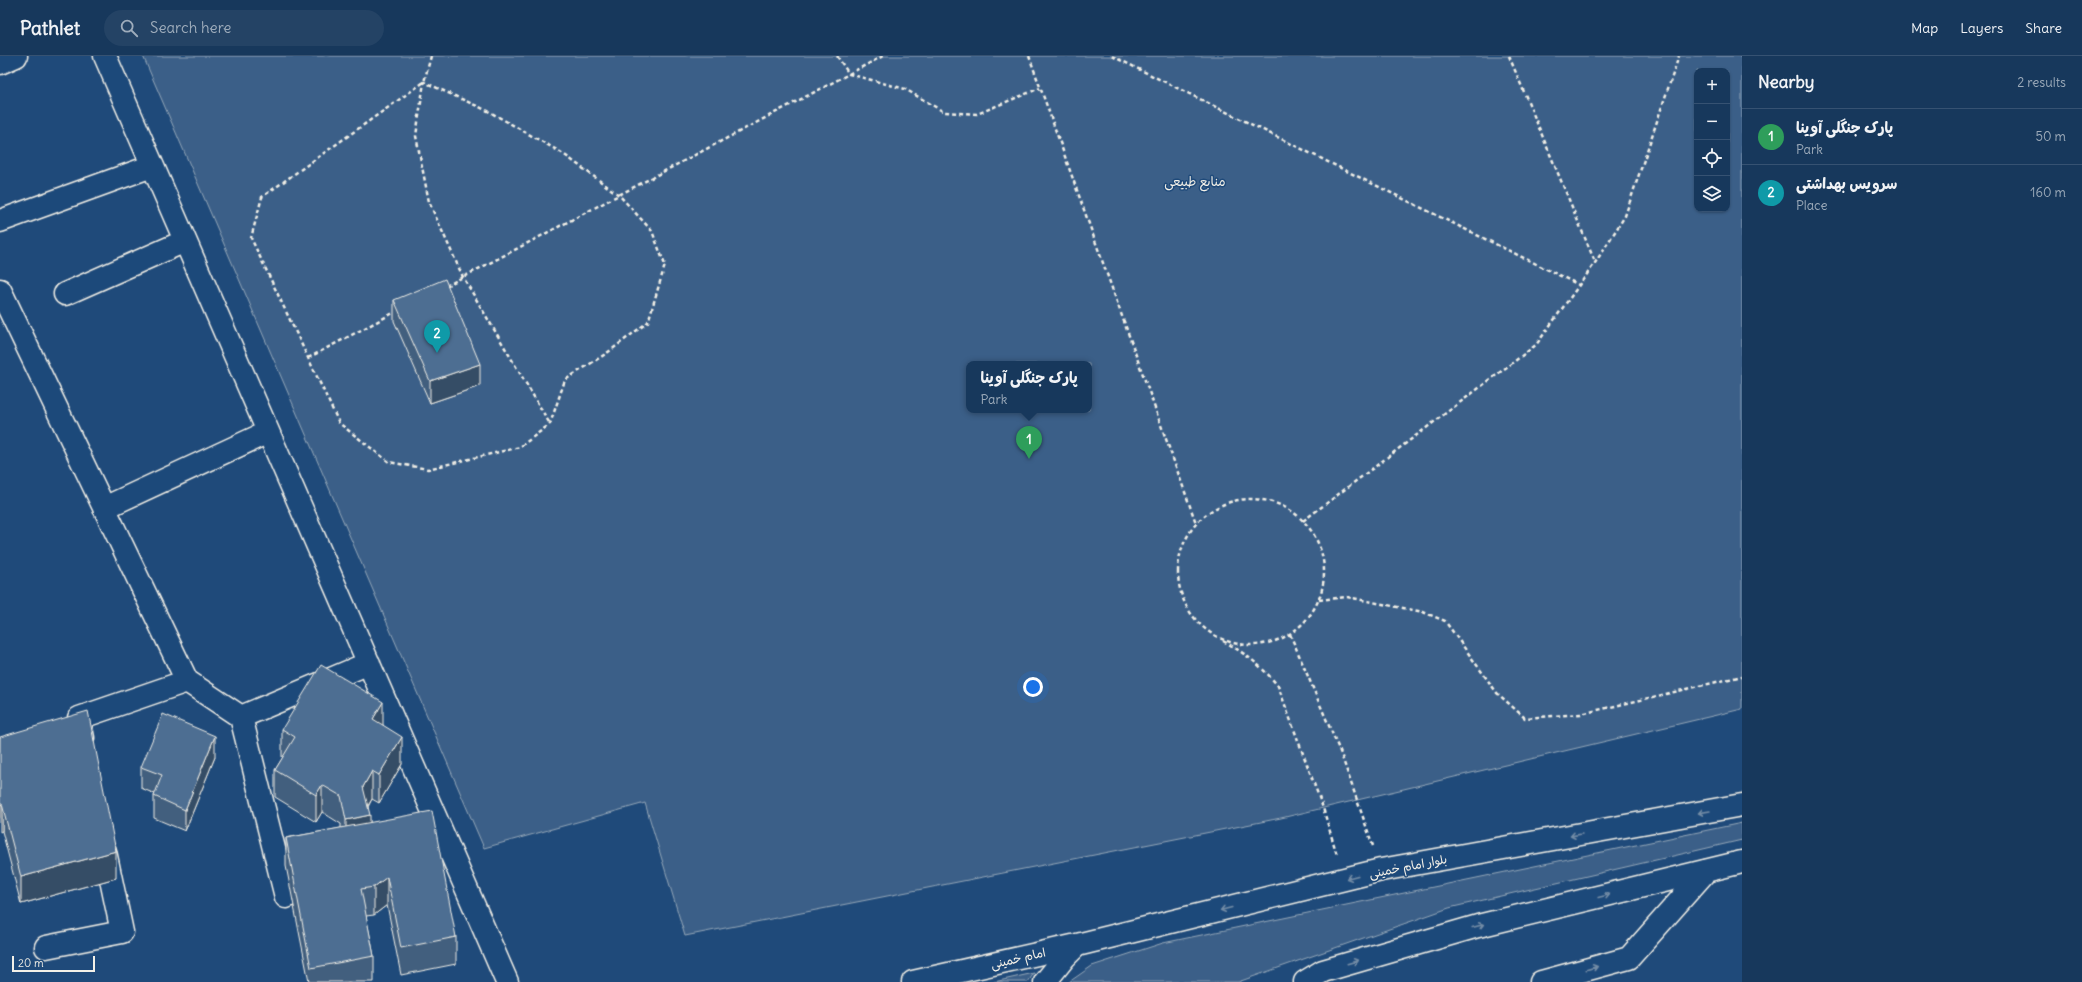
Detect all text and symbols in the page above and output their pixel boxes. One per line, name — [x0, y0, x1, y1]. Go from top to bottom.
search box — [104, 10, 384, 46]
text: Pathlet — [20, 16, 80, 40]
icon: search — [118, 17, 140, 39]
text: Search here — [150, 18, 231, 37]
text: Map — [1911, 19, 1938, 37]
text: Layers — [1960, 19, 2003, 37]
text: Share — [2025, 19, 2062, 37]
map controls — [1694, 68, 1730, 212]
button: + — [1694, 68, 1730, 104]
text: Nearby — [1758, 71, 1814, 93]
text: 2 results — [2017, 74, 2066, 91]
button: − — [1694, 104, 1730, 140]
text: پارک جنگلی آوینا — [1796, 118, 1893, 137]
text: 1 — [1768, 128, 1774, 145]
text: 50 m — [2035, 128, 2066, 145]
button: locate — [1694, 140, 1730, 176]
text: Park — [1796, 141, 1823, 158]
district label: منابع طبیعی — [1164, 173, 1226, 192]
text: سرویس بهداشتی — [1796, 174, 1897, 193]
button: layers — [1694, 176, 1730, 212]
text: 2 — [1767, 184, 1775, 201]
text: 160 m — [2030, 184, 2066, 201]
text: Place — [1796, 197, 1827, 214]
pin: 2 — [424, 320, 450, 353]
popup — [966, 361, 1092, 413]
text: پارک جنگلی آوینا — [980, 368, 1078, 387]
text: Park — [980, 391, 1007, 408]
pin: 1 — [1016, 426, 1042, 459]
your location — [1023, 677, 1043, 697]
one-way arrow — [1698, 808, 1711, 816]
one-way arrow — [1570, 831, 1583, 839]
street label: بلوار امام خمینی — [1368, 851, 1449, 883]
one-way arrow — [1346, 874, 1359, 882]
one-way arrow — [1598, 891, 1611, 899]
one-way arrow — [1219, 905, 1232, 913]
one-way arrow — [1471, 922, 1484, 929]
street label: امام خمینی — [989, 944, 1048, 974]
scale bar — [12, 954, 95, 973]
text: 20 m — [18, 956, 44, 970]
one-way arrow — [1346, 958, 1359, 965]
one-way arrow — [1586, 964, 1599, 971]

